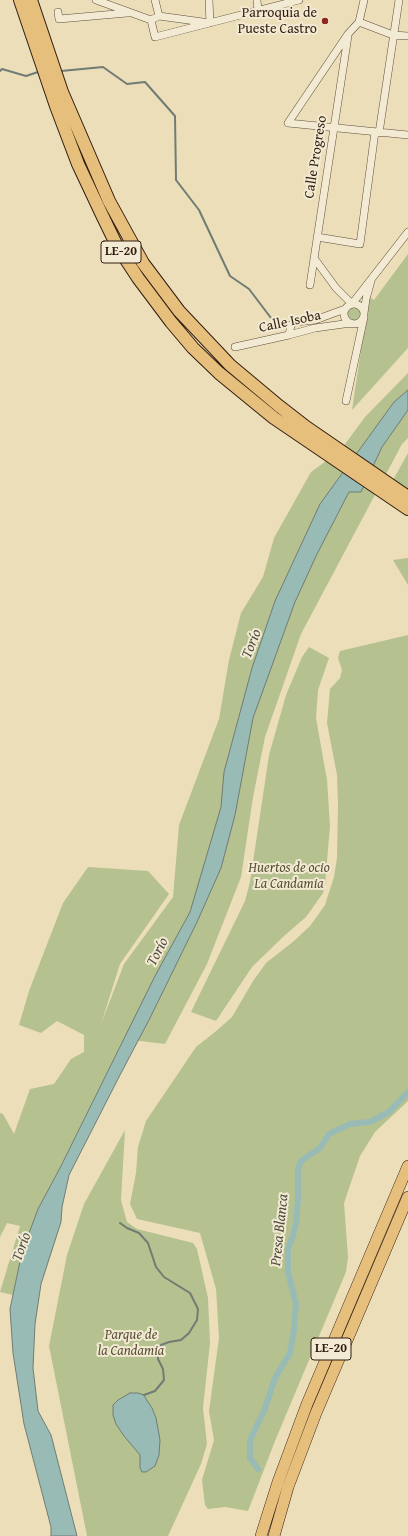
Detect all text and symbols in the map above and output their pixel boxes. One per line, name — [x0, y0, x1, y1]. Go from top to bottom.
place label: Parroquia de Pueste Castro — [238, 5, 317, 38]
marker: Parroquia de Pueste Castro — [320, 16, 330, 26]
street label: Calle Progreso — [301, 114, 331, 200]
road number: LE-20 — [101, 241, 141, 263]
street label: Calle Isoba — [258, 307, 322, 337]
water label: Torío — [238, 627, 266, 661]
park label: Huertos de ocio La Candamia — [248, 860, 330, 892]
water label: Torío — [143, 935, 173, 969]
water label: Presa Blanca — [267, 1193, 293, 1267]
water label: Torío — [8, 1230, 36, 1264]
park label: Parque de la Candamia — [98, 1327, 164, 1360]
road number: LE-20 — [311, 1338, 351, 1360]

